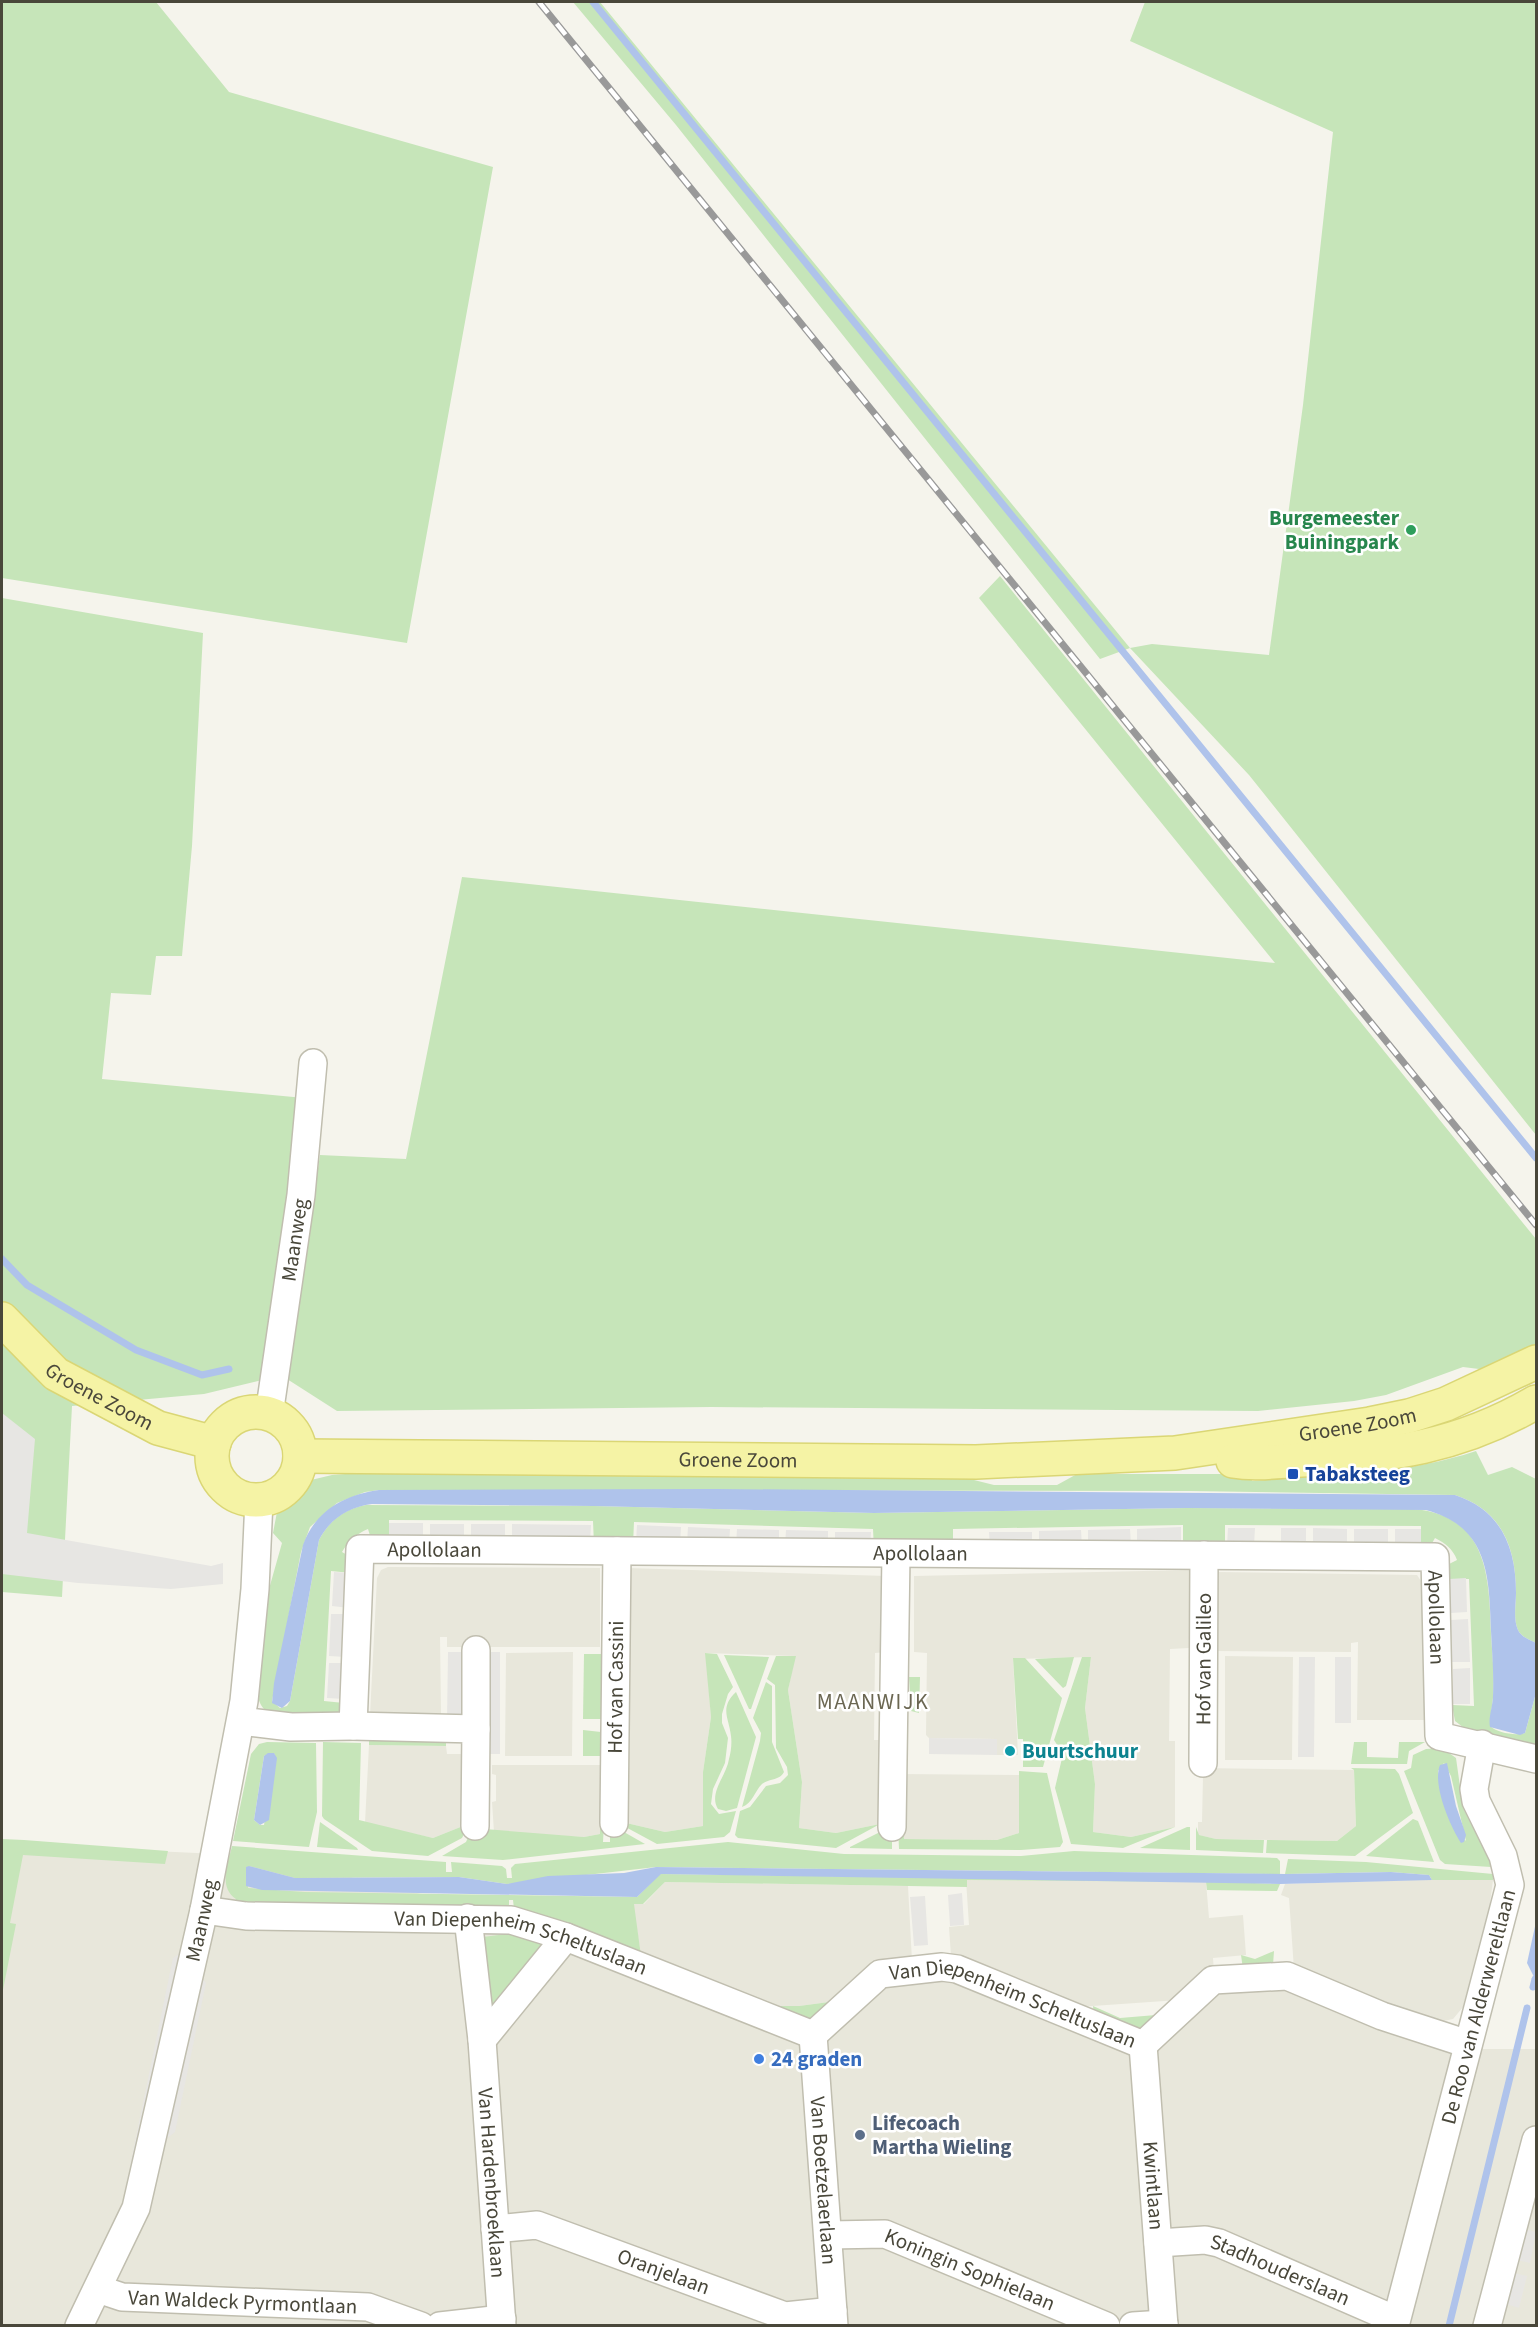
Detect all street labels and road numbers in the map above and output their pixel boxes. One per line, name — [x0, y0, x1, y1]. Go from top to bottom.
street label: Maanweg — [274, 1196, 315, 1283]
street label: Groene Zoom — [38, 1356, 159, 1438]
street label: Groene Zoom — [1297, 1400, 1419, 1449]
street label: Groene Zoom — [678, 1444, 798, 1475]
street label: Apollolaan — [387, 1534, 482, 1565]
street label: Apollolaan — [873, 1538, 968, 1569]
street label: Apollolaan — [1420, 1570, 1452, 1665]
street label: Hof van Galileo — [1188, 1593, 1219, 1725]
street label: Hof van Cassini — [600, 1620, 631, 1754]
street label: Maanweg — [178, 1876, 225, 1965]
street label: De Roo van Alderwereltlaan — [1433, 1886, 1523, 2128]
street label: Van Diepenheim Scheltuslaan — [394, 1903, 652, 1983]
street label: Van Diepenheim Scheltuslaan — [887, 1952, 1141, 2056]
street label: Van Hardenbroeklaan — [470, 2087, 514, 2279]
street label: Van Boetzelaerlaan — [802, 2095, 845, 2266]
street label: Kwintlaan — [1135, 2140, 1172, 2231]
street label: Koningin Sophielaan — [880, 2220, 1060, 2318]
street label: Stadhouderslaan — [1208, 2227, 1355, 2313]
street label: Oranjelaan — [613, 2241, 714, 2302]
street label: Van Waldeck Pyrmontlaan — [127, 2282, 358, 2322]

